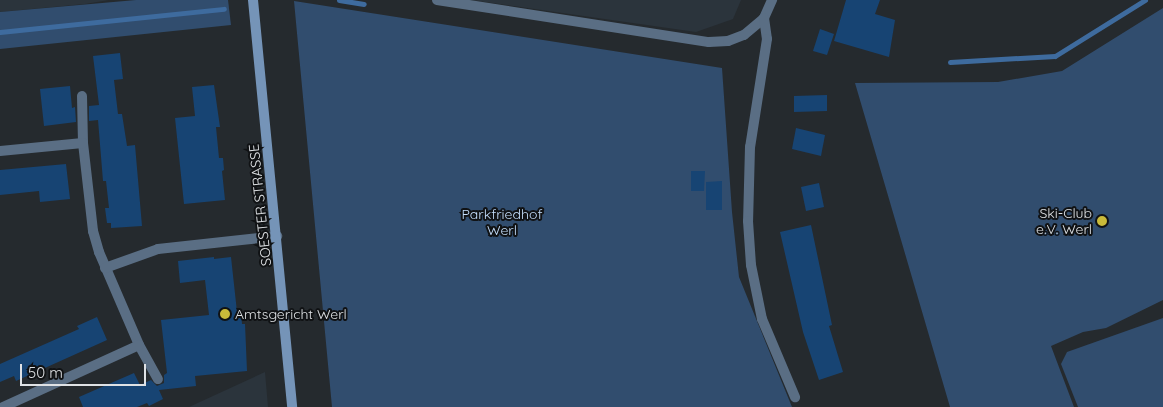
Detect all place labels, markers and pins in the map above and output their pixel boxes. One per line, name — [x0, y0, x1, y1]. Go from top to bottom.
place label: Ski-Club e.V. Werl — [1036, 205, 1092, 238]
marker: Ski-Club e.V. Werl — [1096, 215, 1108, 227]
place label: Amtsgericht Werl — [235, 306, 347, 322]
marker: Amtsgericht Werl — [219, 308, 231, 320]

